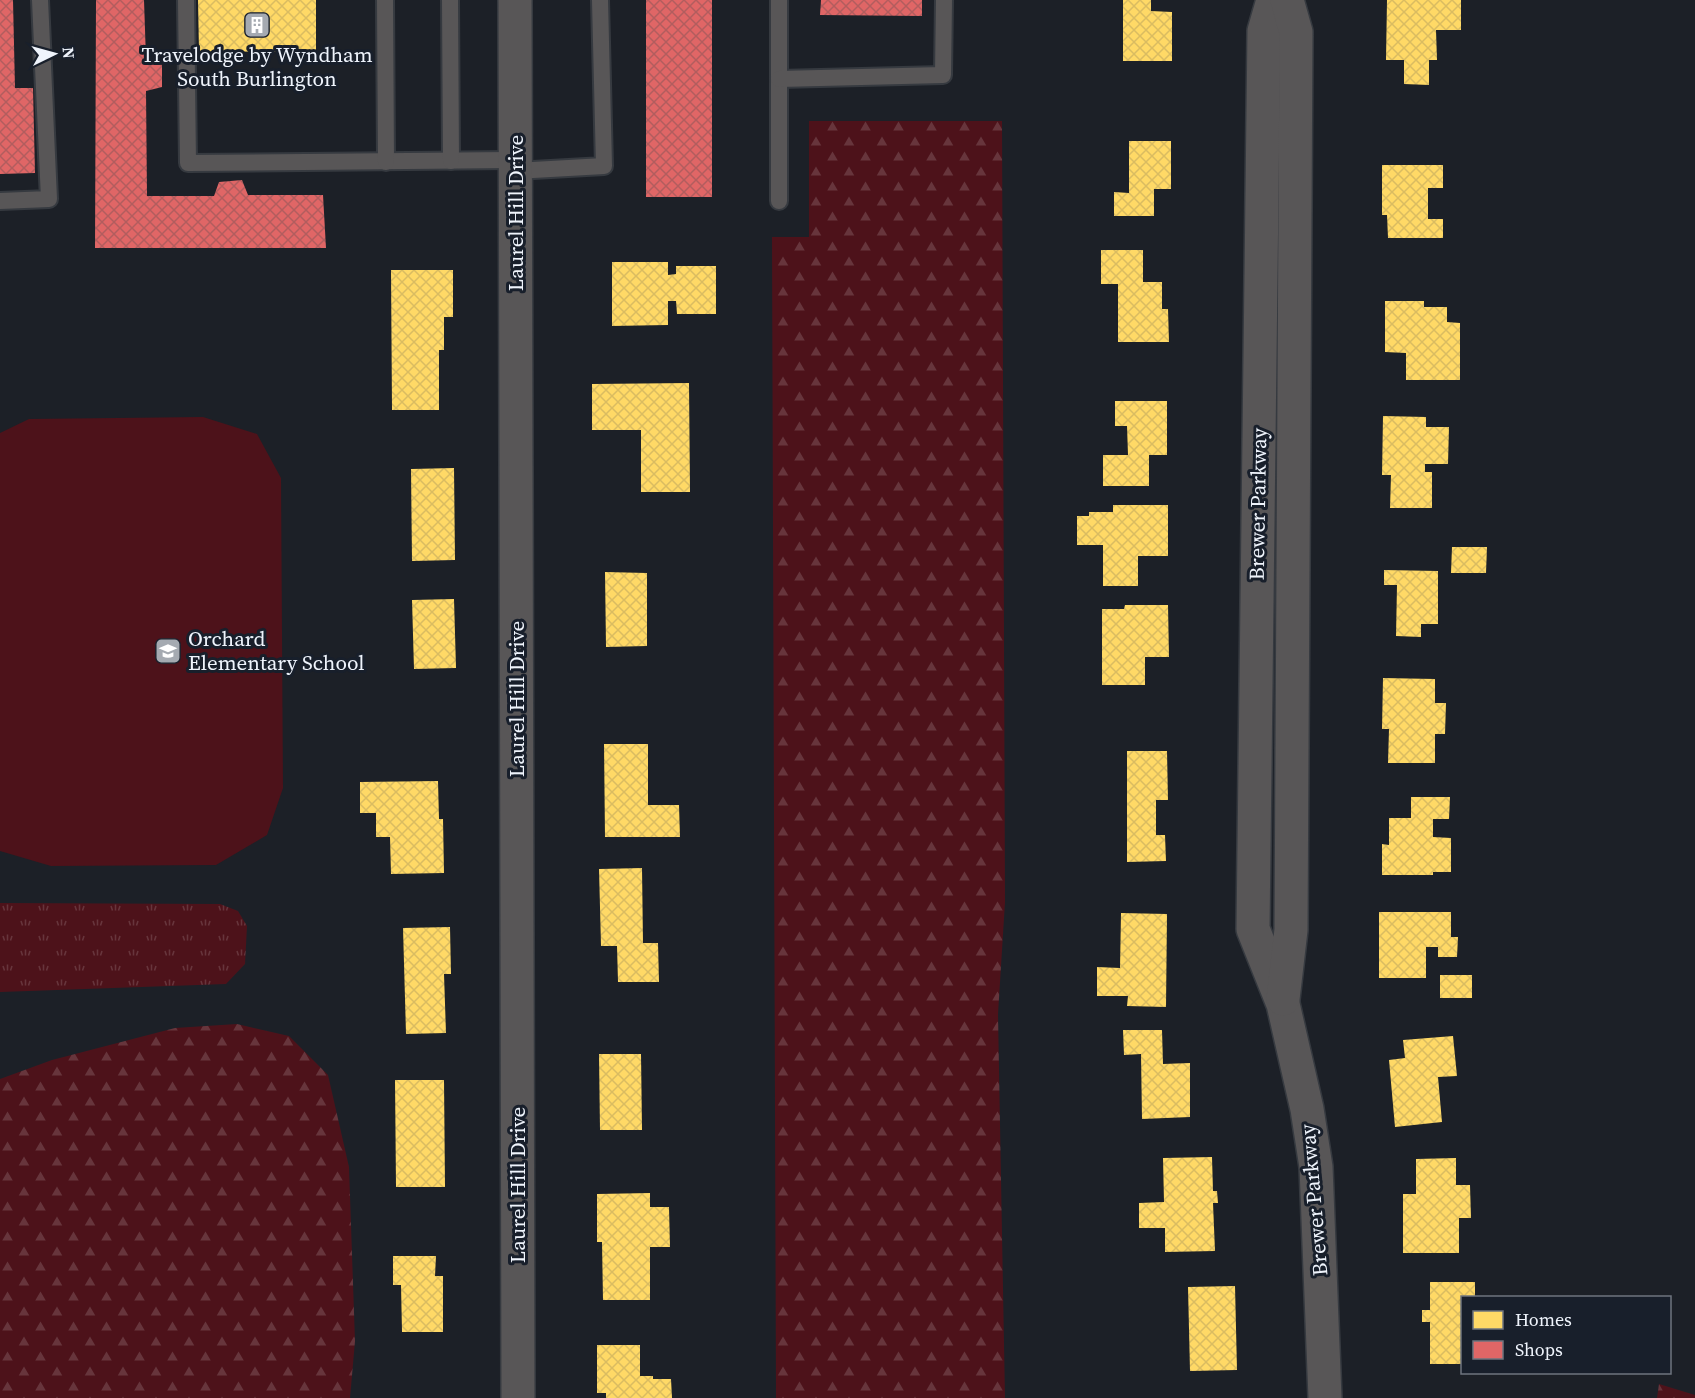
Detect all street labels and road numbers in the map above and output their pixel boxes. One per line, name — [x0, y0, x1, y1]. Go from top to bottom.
street label: Laurel Hill Drive — [501, 135, 530, 291]
street label: Brewer Parkway — [1242, 427, 1273, 580]
street label: Laurel Hill Drive — [502, 621, 531, 777]
street label: Laurel Hill Drive — [503, 1107, 532, 1263]
street label: Brewer Parkway — [1292, 1123, 1335, 1277]

